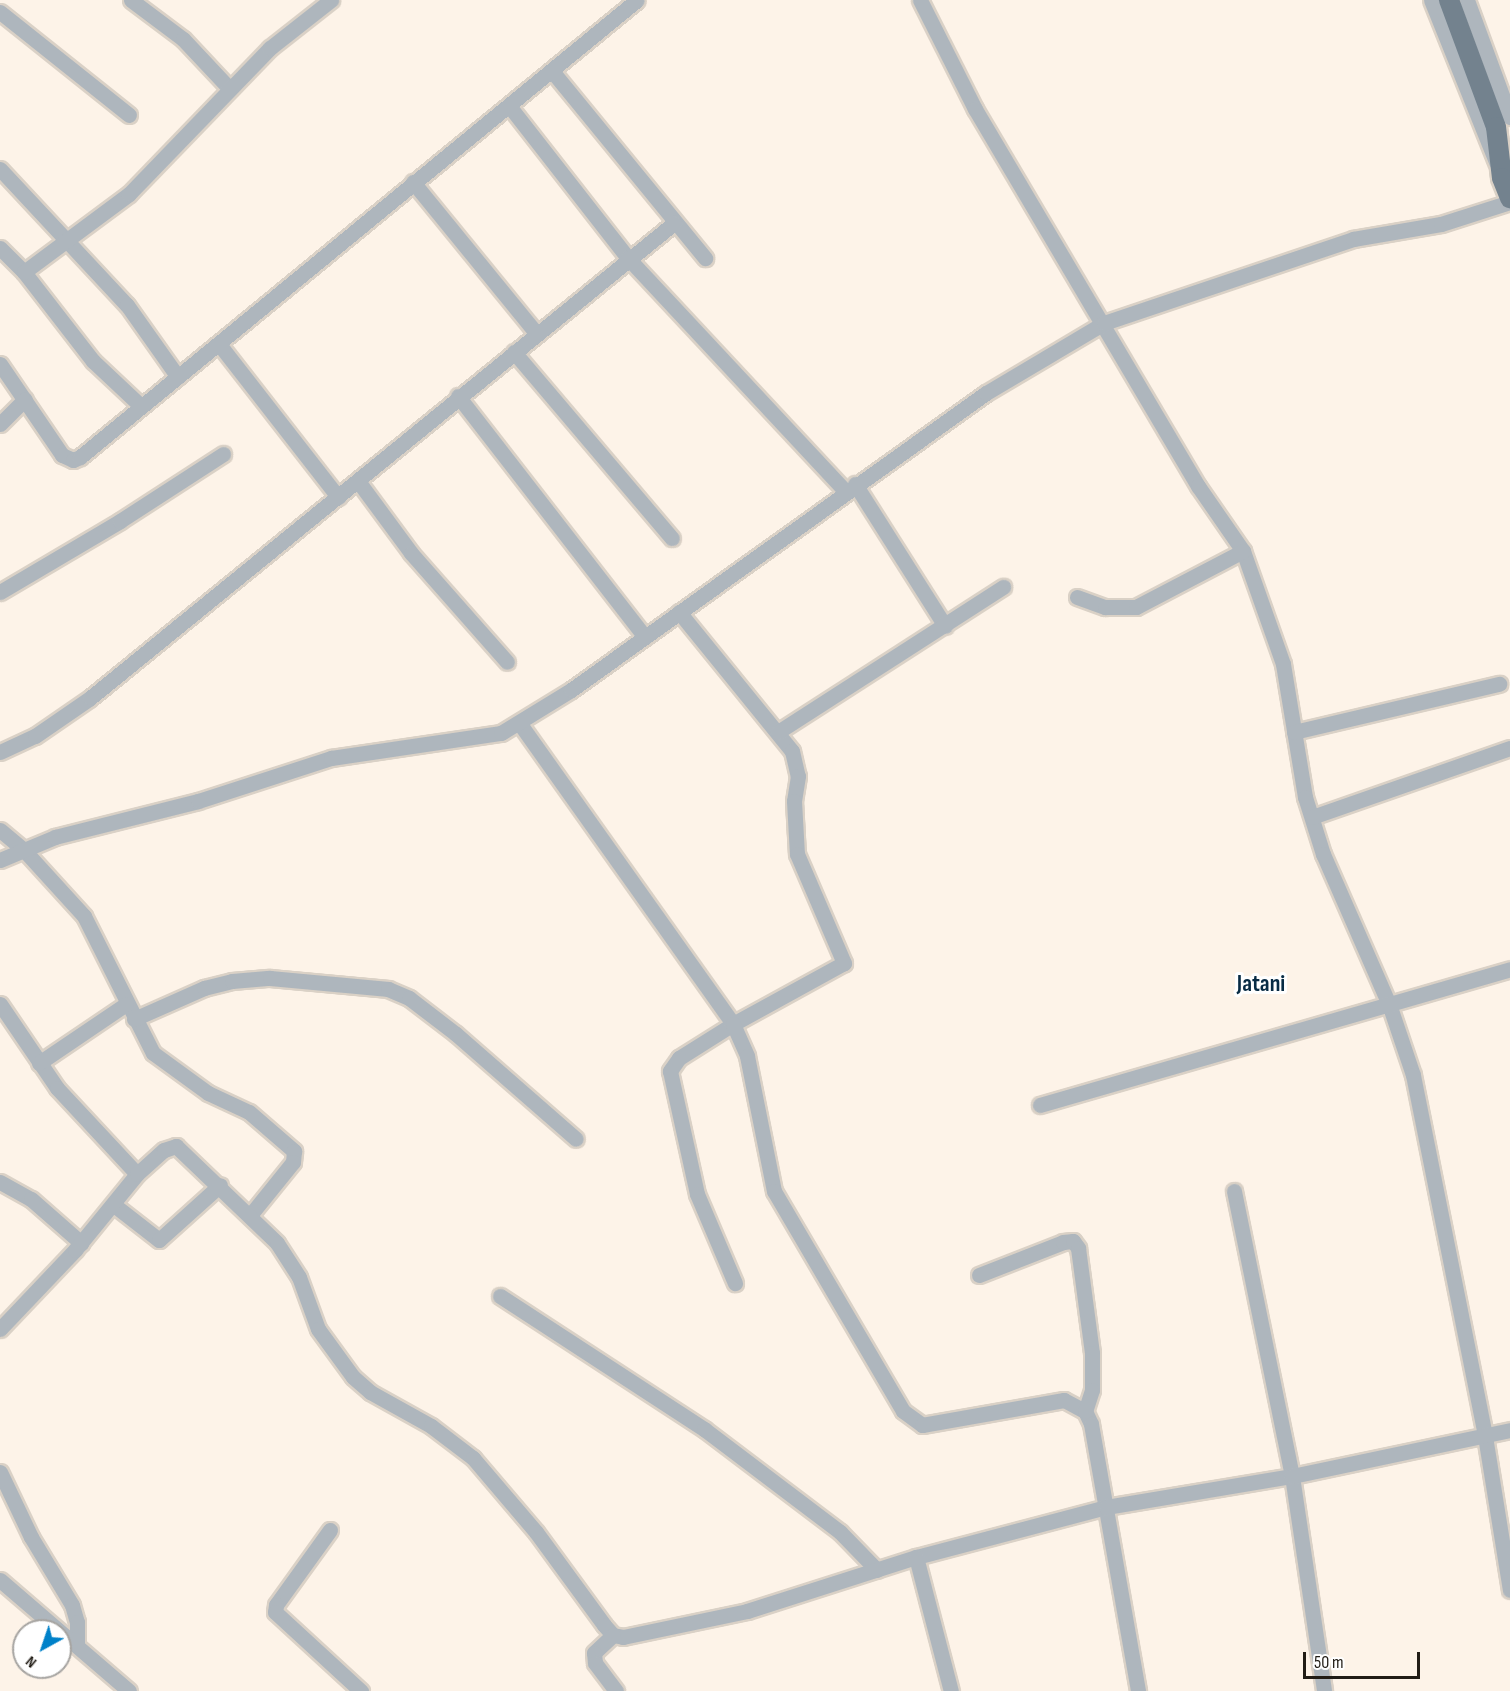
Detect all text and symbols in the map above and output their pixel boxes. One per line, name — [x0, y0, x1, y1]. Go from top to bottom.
district label: Jatani — [1237, 970, 1285, 998]
north arrow — [12, 1619, 72, 1679]
scale bar — [1306, 1640, 1423, 1678]
text: N — [22, 1652, 41, 1672]
text: 50 m — [1314, 1652, 1344, 1673]

